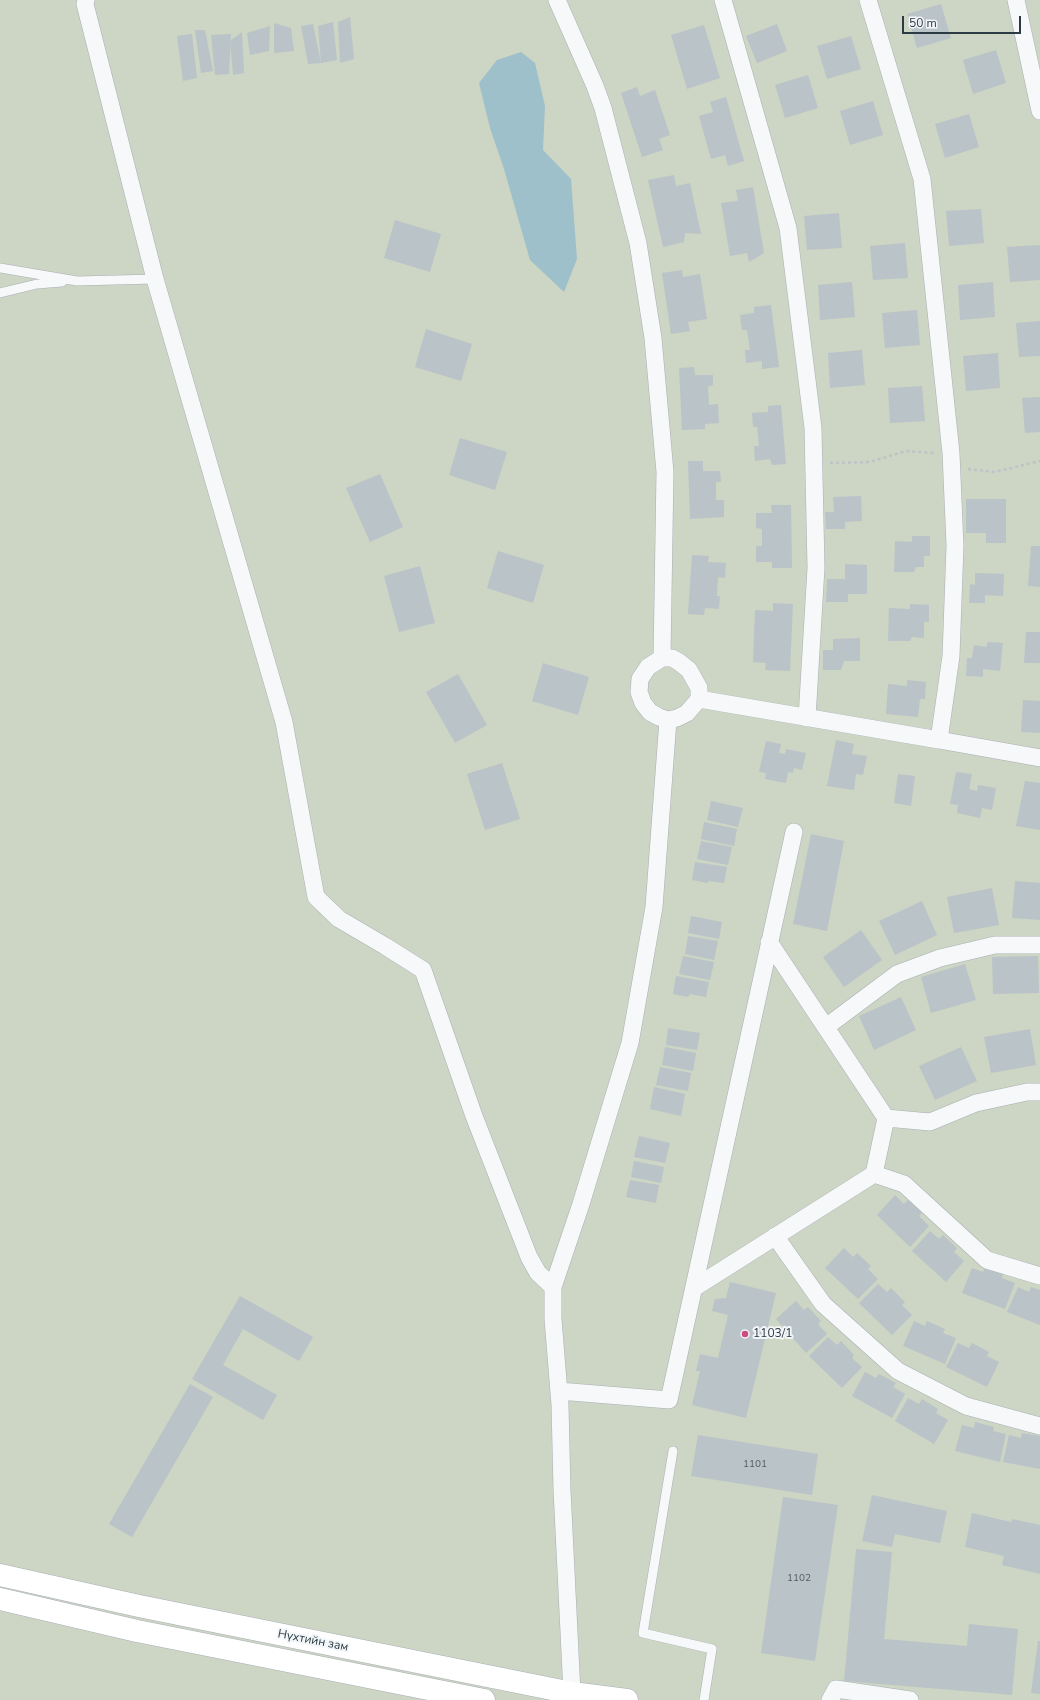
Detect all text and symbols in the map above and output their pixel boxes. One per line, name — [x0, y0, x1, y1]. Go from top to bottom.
scale bar — [904, 8, 1023, 34]
text: 50 m — [909, 15, 937, 31]
place label: 1103/1 — [753, 1327, 792, 1341]
marker: 1103/1 — [740, 1329, 750, 1339]
house number: 1101 — [743, 1459, 767, 1471]
house number: 1102 — [787, 1573, 811, 1585]
street label: Нүхтийн зам — [277, 1627, 349, 1655]

